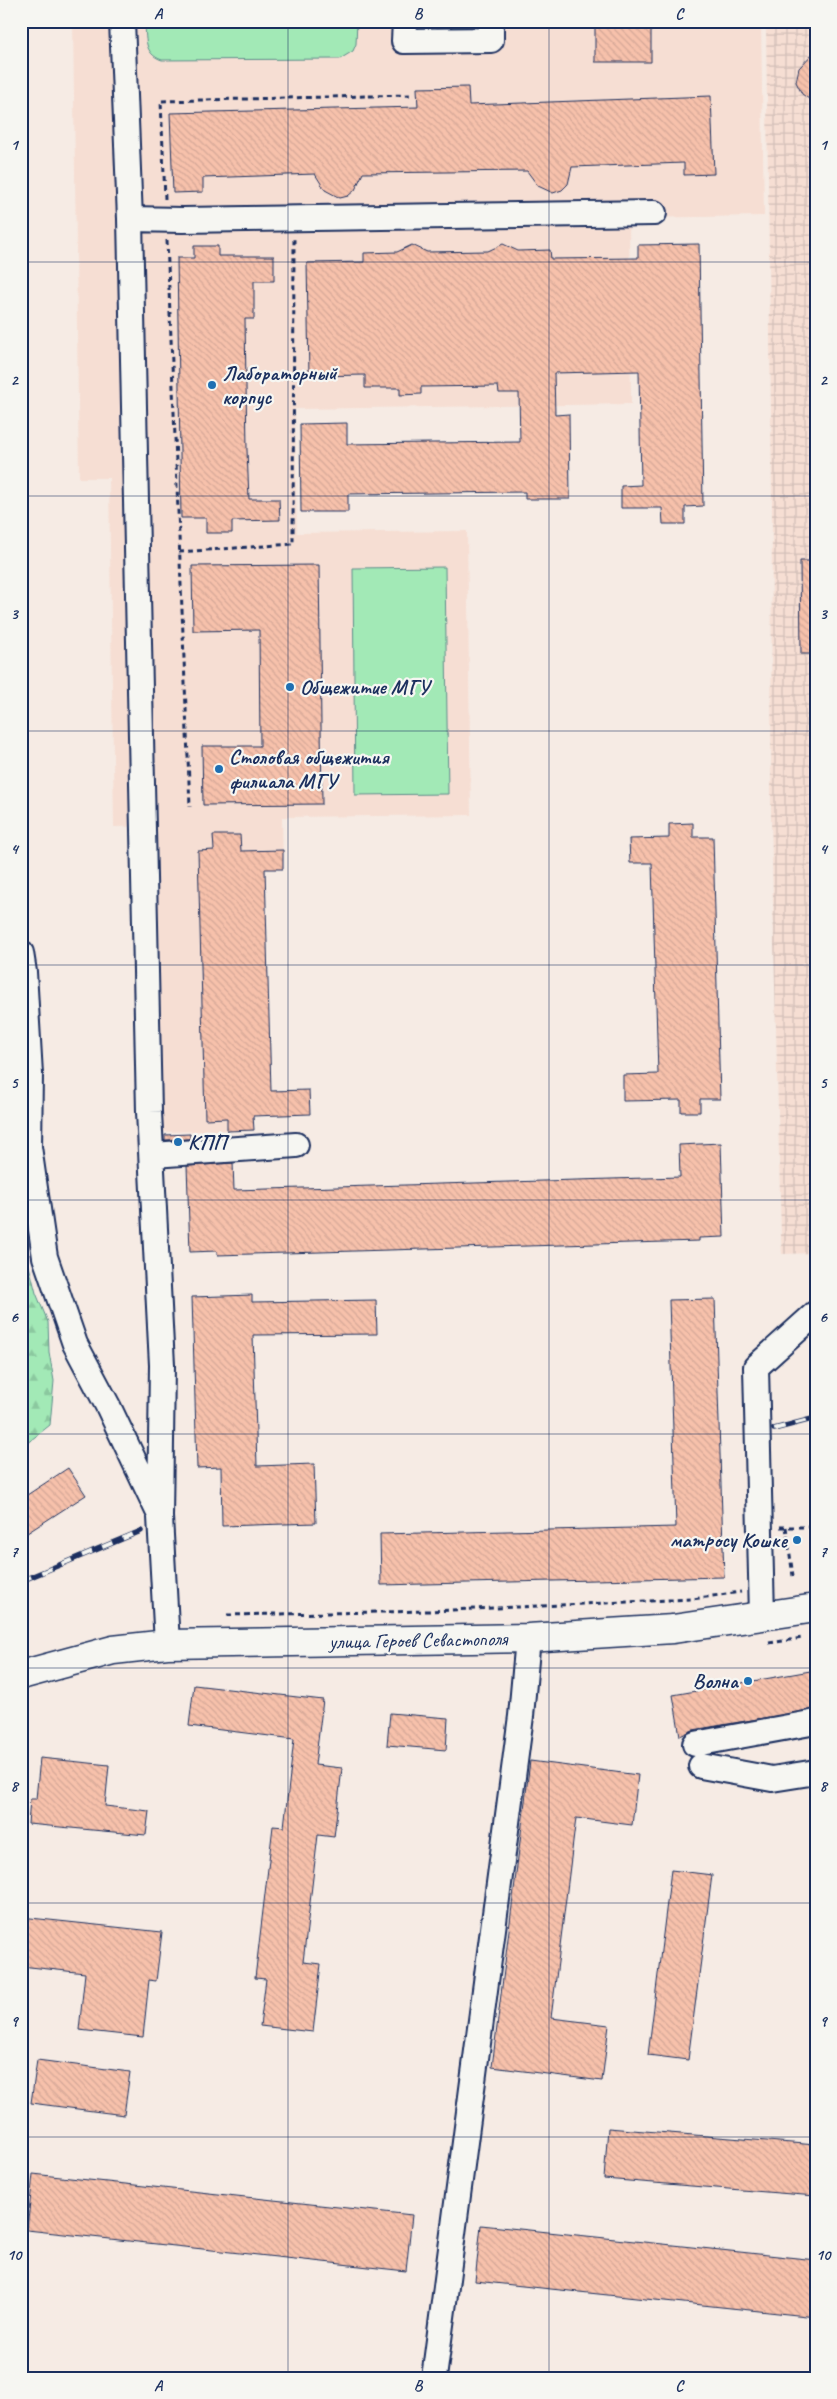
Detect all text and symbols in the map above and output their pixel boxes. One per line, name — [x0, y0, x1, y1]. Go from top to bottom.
text: A — [154, 4, 164, 24]
text: B — [414, 4, 424, 24]
text: C — [675, 4, 685, 24]
text: 1 — [10, 135, 19, 155]
text: 1 — [819, 135, 828, 155]
place label: Лабораторный корпус — [222, 360, 339, 411]
text: 2 — [10, 370, 19, 390]
text: 2 — [819, 370, 828, 390]
marker: Лабораторный корпус — [206, 379, 218, 391]
text: 3 — [10, 604, 19, 624]
text: 3 — [819, 604, 828, 624]
place label: Общежитие МГУ — [300, 674, 433, 700]
marker: Общежитие МГУ — [284, 681, 296, 693]
place label: Столовая общежития филиала МГУ — [229, 744, 390, 794]
marker: Столовая общежития филиала МГУ — [213, 763, 225, 775]
text: 4 — [10, 839, 19, 859]
text: 4 — [819, 839, 828, 859]
text: 5 — [11, 1073, 20, 1093]
text: 5 — [820, 1073, 829, 1093]
place label: КПП — [188, 1129, 231, 1155]
marker: КПП — [172, 1136, 184, 1148]
text: 6 — [10, 1307, 19, 1327]
text: 6 — [819, 1307, 828, 1327]
place label: матросу Кошке — [670, 1527, 788, 1553]
marker: матросу Кошке — [791, 1534, 803, 1546]
text: 7 — [10, 1542, 19, 1562]
text: 7 — [819, 1542, 828, 1562]
street label: улица Героев Севастополя — [327, 1625, 509, 1655]
place label: Волна — [693, 1668, 740, 1694]
marker: Волна — [742, 1675, 754, 1687]
text: 8 — [10, 1776, 19, 1796]
text: 8 — [819, 1776, 828, 1796]
text: 9 — [10, 2011, 19, 2031]
text: 9 — [819, 2011, 828, 2031]
text: 10 — [7, 2245, 23, 2265]
text: 10 — [816, 2245, 832, 2265]
text: A — [154, 2376, 164, 2396]
text: B — [414, 2376, 424, 2396]
text: C — [675, 2376, 685, 2396]

